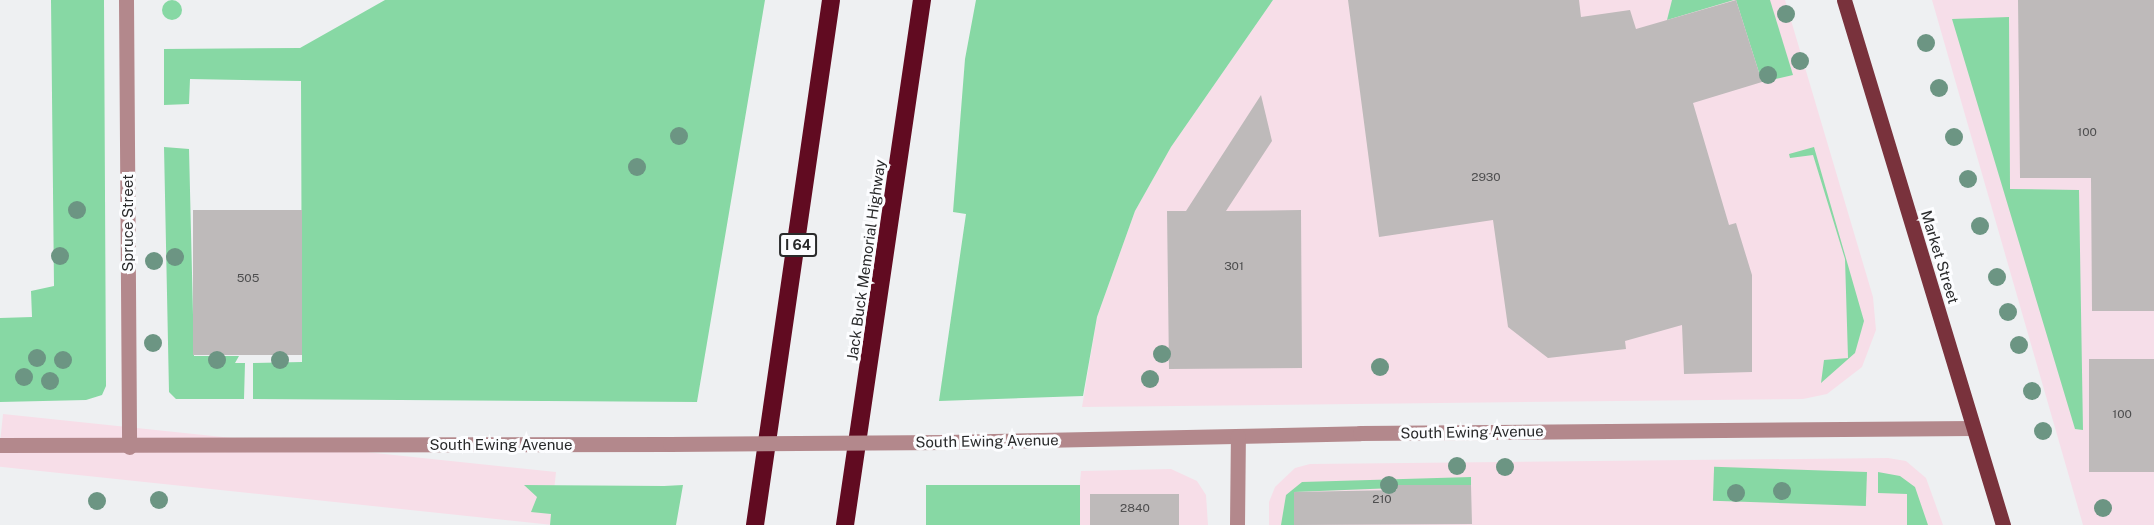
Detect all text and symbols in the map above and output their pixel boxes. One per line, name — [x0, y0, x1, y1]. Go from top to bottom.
house number: 100 — [2077, 126, 2097, 140]
street label: Jack Buck Memorial Highway — [843, 158, 889, 362]
house number: 2930 — [1471, 171, 1501, 185]
street label: Spruce Street — [119, 174, 137, 272]
street label: Market Street — [1917, 208, 1963, 306]
road number: I 64 — [778, 234, 818, 256]
house number: 301 — [1224, 260, 1244, 274]
house number: 505 — [237, 272, 259, 286]
house number: 100 — [2112, 408, 2132, 422]
street label: South Ewing Avenue — [1400, 422, 1544, 442]
street label: South Ewing Avenue — [915, 431, 1059, 451]
street label: South Ewing Avenue — [429, 436, 573, 454]
house number: 210 — [1372, 493, 1392, 507]
house number: 2840 — [1120, 502, 1150, 516]

